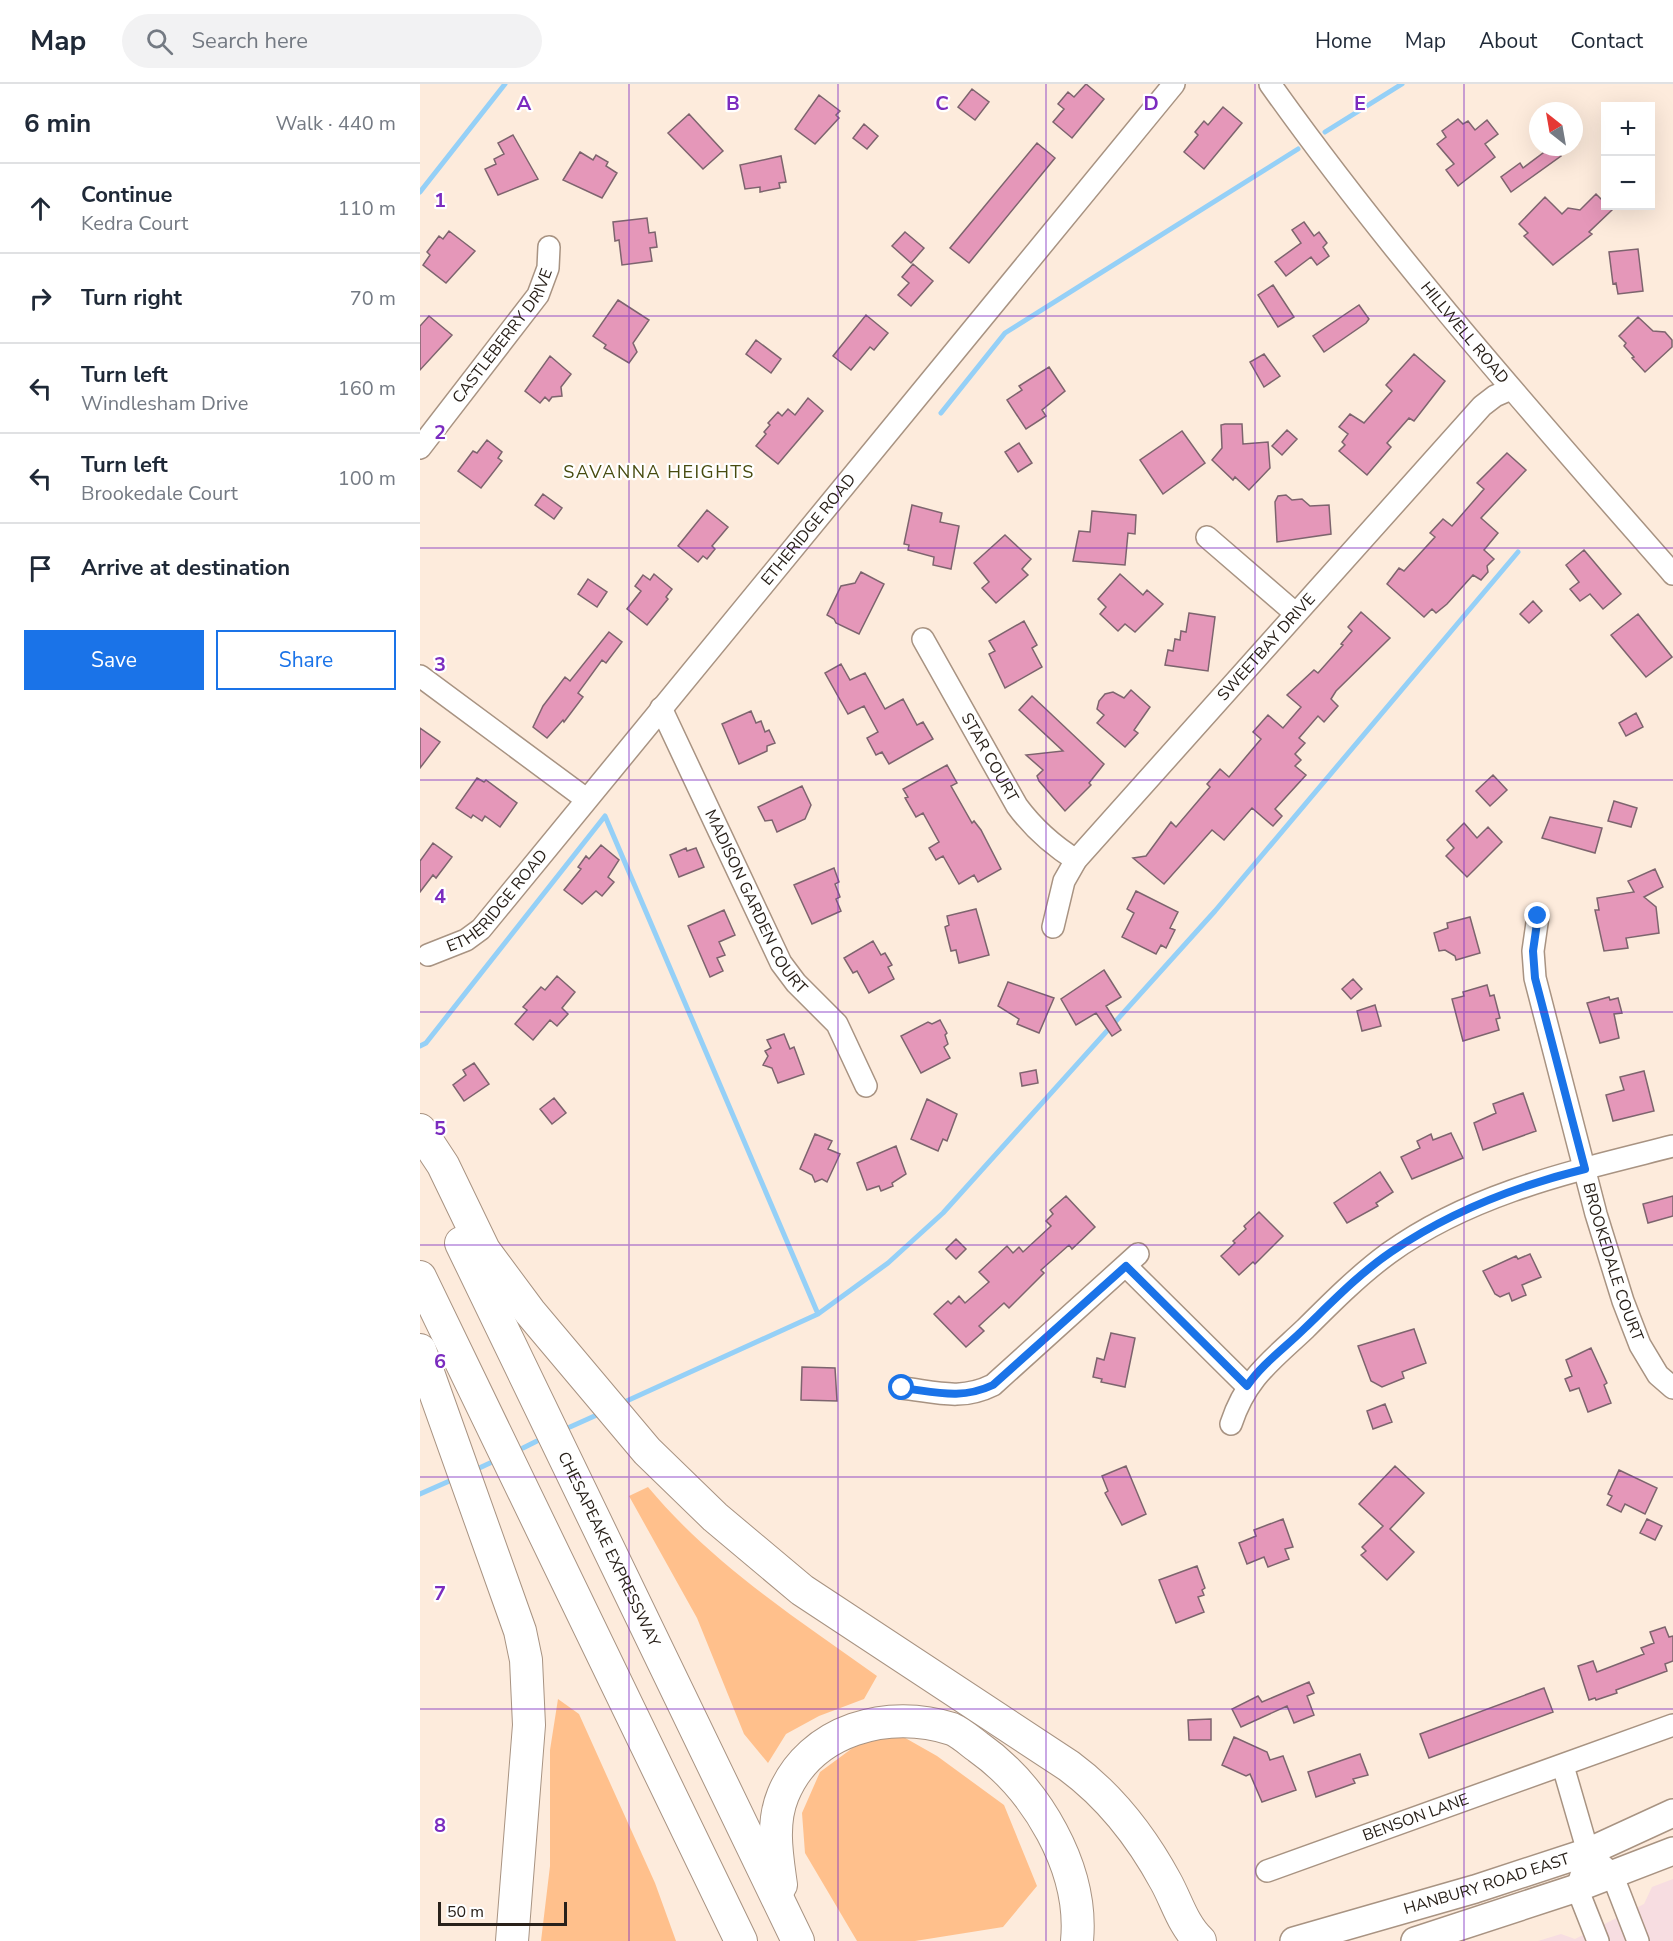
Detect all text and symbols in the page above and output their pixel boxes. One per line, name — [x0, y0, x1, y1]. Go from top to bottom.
search box — [122, 14, 542, 68]
text: Map — [30, 22, 86, 60]
icon: search — [143, 25, 176, 58]
text: Search here — [191, 26, 308, 56]
text: Home — [1315, 27, 1372, 55]
text: Map — [1405, 27, 1446, 55]
text: About — [1479, 27, 1537, 55]
text: Contact — [1570, 27, 1643, 55]
text: A — [517, 90, 532, 117]
text: B — [726, 90, 740, 117]
text: C — [935, 90, 949, 117]
text: D — [1143, 90, 1159, 117]
text: E — [1354, 90, 1366, 117]
north arrow — [1529, 102, 1583, 156]
map controls — [1601, 102, 1655, 210]
button: + — [1601, 102, 1655, 156]
text: 6 min — [24, 106, 91, 141]
text: Walk · 440 m — [276, 110, 396, 137]
button: − — [1601, 156, 1655, 210]
text: Continue — [81, 180, 172, 210]
text: 1 — [434, 187, 446, 214]
icon: ahead — [24, 192, 57, 225]
text: 110 m — [338, 195, 396, 222]
text: Kedra Court — [81, 210, 188, 237]
street label: CASTLEBERRY DRIVE — [447, 265, 558, 408]
street label: HILLWELL ROAD — [1415, 277, 1514, 389]
icon: right — [24, 282, 57, 315]
text: Turn right — [81, 283, 182, 313]
text: 70 m — [350, 285, 396, 312]
text: Turn left — [81, 360, 168, 390]
icon: left — [24, 372, 57, 405]
text: 160 m — [338, 375, 396, 402]
text: Windlesham Drive — [81, 390, 248, 417]
text: 2 — [434, 419, 446, 446]
text: Turn left — [81, 450, 168, 480]
district label: SAVANNA HEIGHTS — [563, 460, 755, 484]
icon: left — [24, 462, 57, 495]
text: 100 m — [338, 465, 396, 492]
street label: ETHERIDGE ROAD — [756, 469, 861, 590]
text: Brookedale Court — [81, 480, 238, 507]
icon: arrive — [24, 552, 57, 585]
text: Arrive at destination — [81, 553, 290, 583]
street label: SWEETBAY DRIVE — [1212, 589, 1320, 706]
button: Save — [24, 630, 204, 690]
button: Share — [216, 630, 396, 690]
text: 3 — [434, 651, 446, 678]
street label: STAR COURT — [956, 709, 1024, 806]
street label: MADISON GARDEN COURT — [699, 806, 812, 999]
street label: ETHERIDGE ROAD — [443, 845, 553, 958]
text: 4 — [434, 883, 446, 910]
route end — [1524, 902, 1550, 928]
text: 5 — [434, 1115, 446, 1142]
street label: BROOKEDALE COURT — [1577, 1180, 1649, 1345]
text: 6 — [434, 1348, 446, 1375]
route start — [888, 1374, 914, 1400]
street label: CHESAPEAKE EXPRESSWAY — [552, 1448, 665, 1651]
text: 7 — [434, 1580, 446, 1607]
street label: BENSON LANE — [1360, 1788, 1472, 1847]
text: 8 — [434, 1812, 446, 1839]
street label: HANBURY ROAD EAST — [1401, 1848, 1573, 1920]
scale bar — [438, 1899, 567, 1926]
text: 50 m — [447, 1901, 484, 1923]

